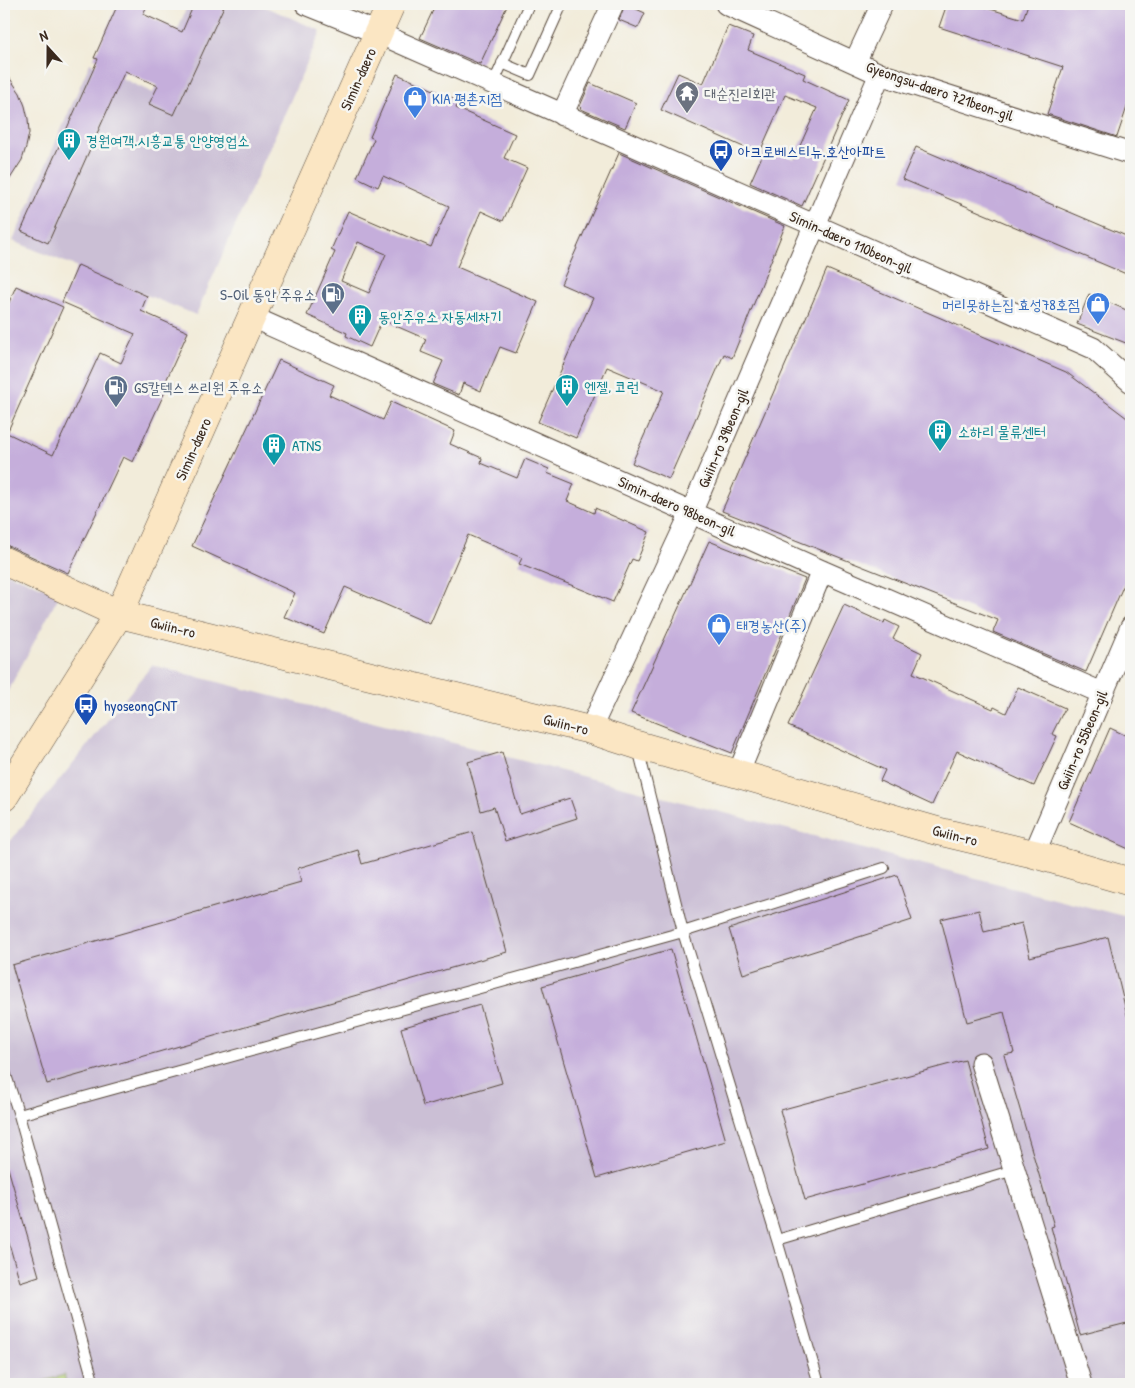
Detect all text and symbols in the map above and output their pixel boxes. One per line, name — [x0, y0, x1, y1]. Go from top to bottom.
north arrow — [22, 22, 72, 72]
text: N — [36, 25, 51, 46]
street label: Simin-daero — [335, 45, 381, 113]
street label: Gyeongsu-daero 721beon-gil — [863, 56, 1017, 126]
temple icon: 대순진리회관 — [674, 80, 700, 114]
place label: 대순진리회관 — [704, 83, 776, 104]
shop icon: KIA 평촌지점 — [402, 85, 428, 119]
place label: KIA 평촌지점 — [432, 88, 502, 109]
building icon: 경원여객.시흥교통 안양영업소 — [56, 127, 82, 161]
place label: 경원여객.시흥교통 안양영업소 — [86, 130, 250, 151]
bus stop icon: 아크로베스티뉴.호산아파트 — [708, 138, 734, 172]
place label: 아크로베스티뉴.호산아파트 — [738, 141, 886, 162]
street label: Simin-daero 110beon-gil — [786, 206, 916, 278]
fuel station icon: S-Oil 동안 주유소 — [320, 281, 346, 315]
place label: S-Oil 동안 주유소 — [220, 284, 316, 305]
shop icon: 머리못하는집 효성78호점 — [1085, 291, 1111, 325]
place label: 머리못하는집 효성78호점 — [942, 294, 1080, 315]
building icon: 동안주유소 자동세차기 — [347, 303, 373, 337]
place label: 동안주유소 자동세차기 — [378, 306, 502, 327]
building icon: 엔젤, 코런 — [554, 373, 580, 407]
fuel station icon: GS칼텍스 쓰리원 주유소 — [103, 374, 129, 408]
place label: 엔젤, 코런 — [584, 376, 639, 397]
place label: GS칼텍스 쓰리원 주유소 — [134, 377, 264, 398]
street label: Gwiin-ro 39beon-gil — [693, 385, 753, 491]
street label: Simin-daero — [170, 415, 216, 483]
building icon: 소하리 물류센터 — [927, 418, 953, 452]
place label: 소하리 물류센터 — [958, 421, 1046, 442]
building icon: ATNS — [261, 432, 287, 466]
place label: ATNS — [292, 435, 321, 456]
street label: Simin-daero 98beon-gil — [615, 471, 739, 541]
street label: Gwiin-ro — [148, 611, 198, 643]
shop icon: 태경농산(주) — [706, 612, 732, 646]
place label: 태경농산(주) — [736, 615, 807, 636]
street label: Gwiin-ro 55beon-gil — [1051, 687, 1113, 793]
bus stop icon: hyoseongCNT — [73, 692, 99, 726]
place label: hyoseongCNT — [104, 695, 178, 716]
street label: Gwiin-ro — [541, 708, 591, 740]
street label: Gwiin-ro — [930, 819, 980, 851]

